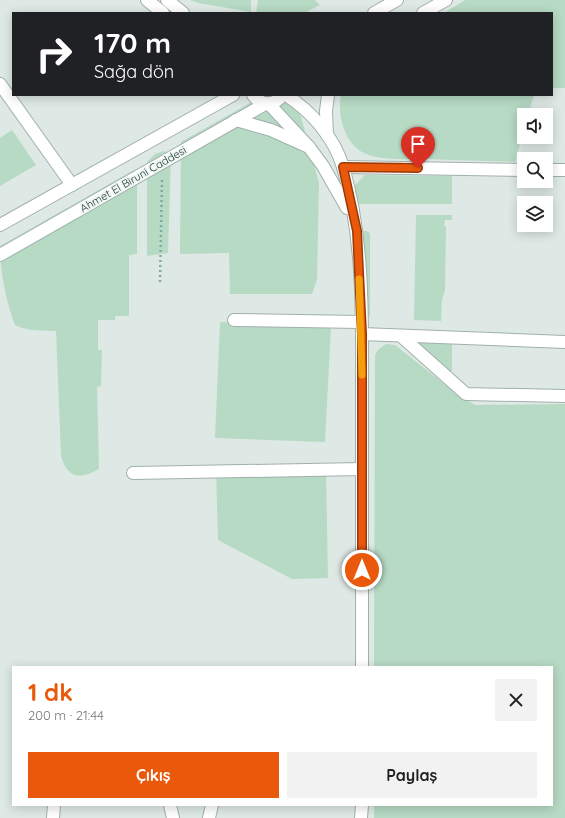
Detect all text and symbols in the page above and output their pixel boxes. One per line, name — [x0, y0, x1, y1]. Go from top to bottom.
text: 170 m — [94, 25, 171, 60]
icon: right — [28, 28, 80, 80]
text: Sağa dön — [94, 60, 174, 83]
map controls — [517, 108, 553, 232]
button: sound — [517, 108, 553, 144]
pin — [401, 127, 435, 168]
icon: arrive — [407, 133, 429, 155]
street label: Ahmet El Biruni Caddesi — [77, 143, 189, 215]
button: search — [517, 152, 553, 188]
button: layers — [517, 196, 553, 232]
position arrow — [341, 549, 383, 591]
text: 1 dk — [28, 677, 73, 707]
button: close — [495, 679, 537, 721]
text: 200 m · 21:44 — [28, 707, 104, 723]
button: Çıkış — [28, 752, 279, 798]
button: Paylaş — [287, 752, 537, 798]

